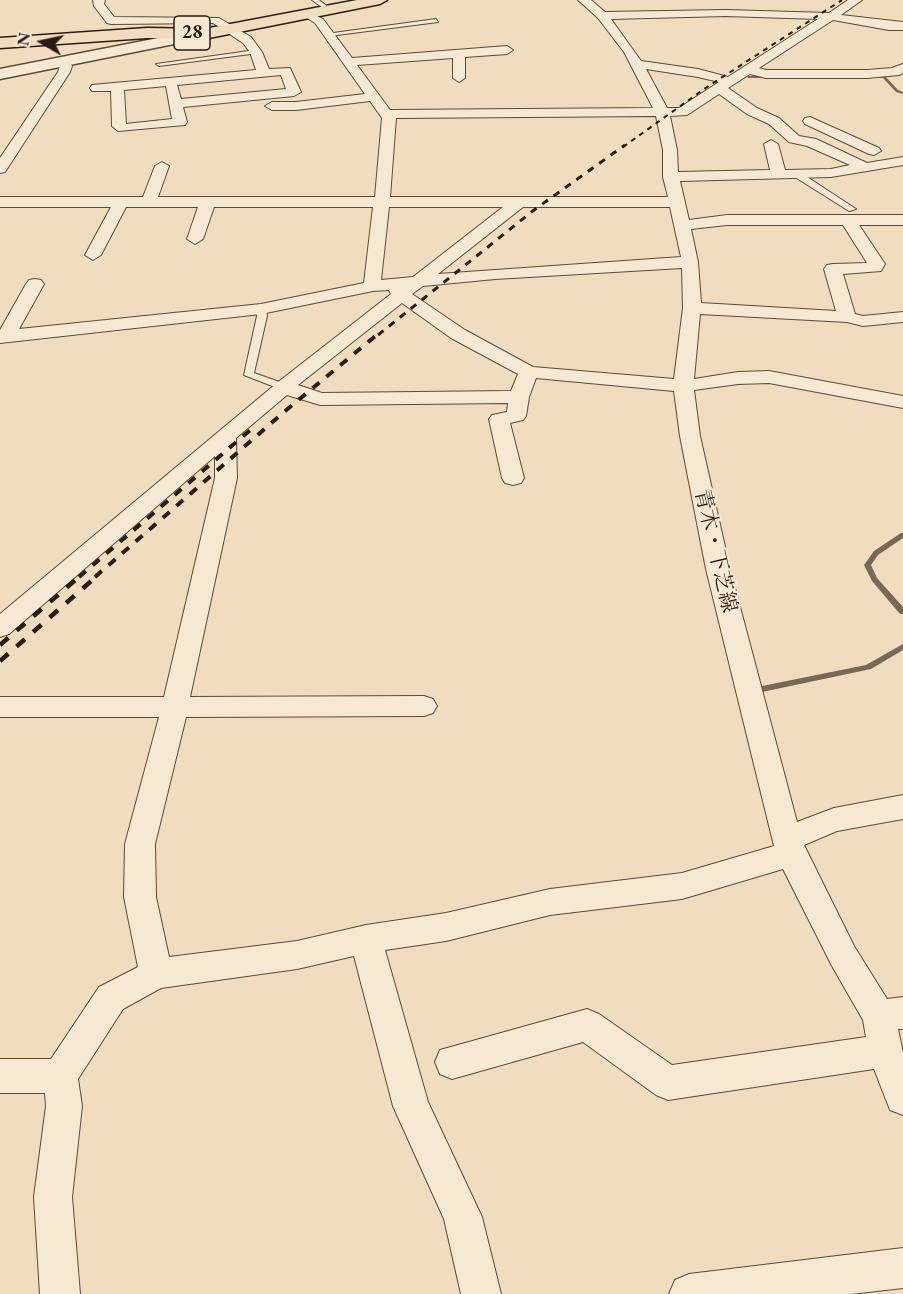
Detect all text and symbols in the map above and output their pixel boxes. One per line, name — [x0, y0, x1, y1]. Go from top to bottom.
north arrow — [12, 12, 72, 72]
road number: 28 — [174, 16, 210, 50]
text: N — [12, 31, 35, 47]
street label: 青木・下芝線 — [689, 487, 741, 615]

